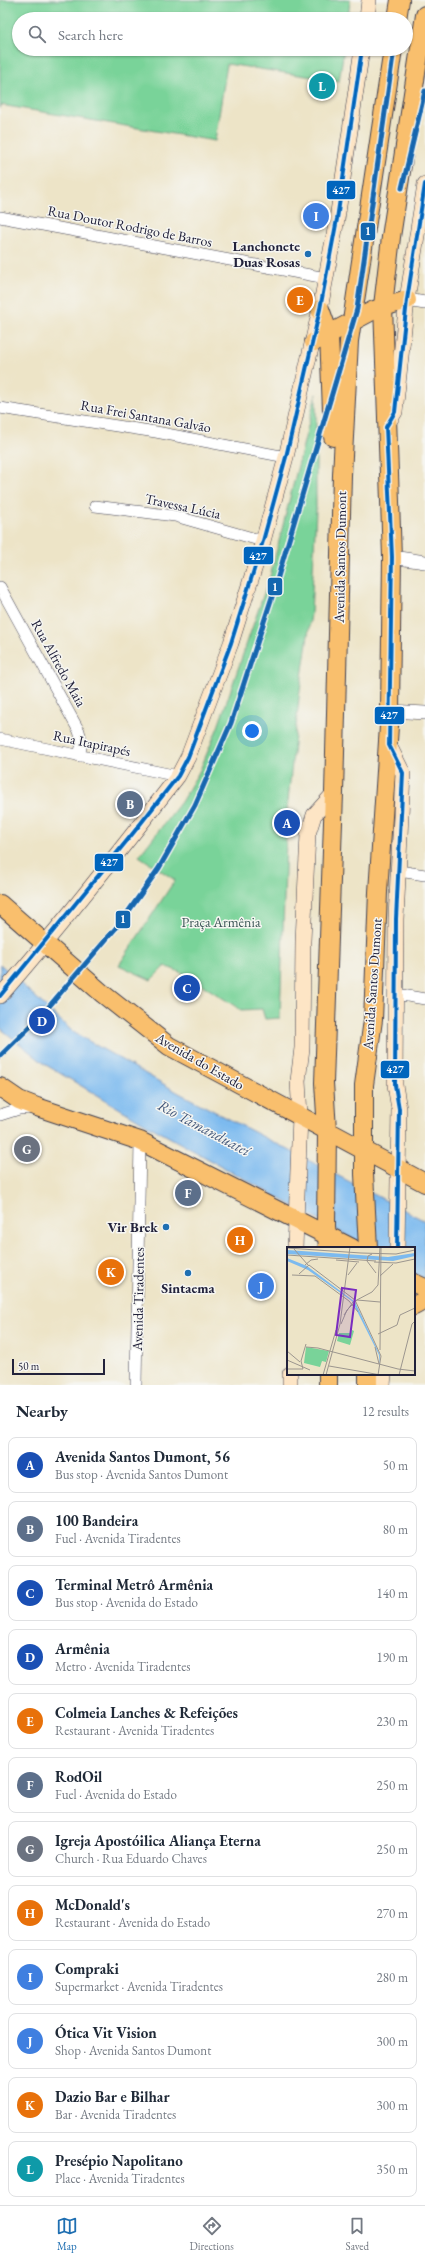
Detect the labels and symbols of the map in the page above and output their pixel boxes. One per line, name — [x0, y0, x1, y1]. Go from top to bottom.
pin: L — [309, 71, 335, 101]
line badge: 427 — [326, 180, 356, 200]
text: 427 — [332, 183, 350, 197]
street label: Rua Doutor Rodrigo de Barros — [46, 201, 214, 251]
pin: I — [303, 201, 329, 231]
line badge: 1 — [360, 222, 376, 241]
text: 1 — [365, 224, 371, 238]
place label: Lanchonete Duas Rosas — [232, 237, 300, 271]
marker: Lanchonete Duas Rosas — [303, 249, 313, 259]
pin: E — [287, 285, 313, 315]
street label: Rua Frei Santana Galvão — [79, 396, 213, 436]
street label: Travessa Lúcia — [144, 489, 223, 523]
street label: Avenida Santos Dumont — [330, 490, 350, 624]
line badge: 427 — [243, 546, 274, 565]
text: 427 — [249, 549, 267, 563]
line badge: 1 — [267, 577, 283, 596]
text: 1 — [272, 580, 278, 594]
street label: Rua Alfredo Maia — [28, 616, 91, 710]
line badge: 427 — [374, 706, 405, 725]
text: 427 — [380, 708, 398, 722]
your location — [242, 721, 262, 741]
street label: Rua Itapirapés — [52, 726, 133, 760]
pin: B — [117, 789, 143, 819]
pin: A — [274, 808, 300, 838]
line badge: 427 — [94, 853, 124, 872]
text: 427 — [100, 855, 118, 869]
line badge: 1 — [115, 910, 131, 929]
text: 1 — [120, 912, 126, 926]
park label: Praça Armênia — [182, 913, 261, 931]
street label: Avenida Santos Dumont — [358, 917, 386, 1051]
pin: C — [174, 973, 200, 1003]
pin: D — [29, 1006, 55, 1036]
street label: Avenida do Estado — [152, 1028, 248, 1094]
line badge: 427 — [380, 1060, 410, 1079]
text: 427 — [386, 1062, 404, 1076]
water label: Rio Tamanduateí — [155, 1095, 255, 1161]
pin: G — [14, 1134, 40, 1164]
pin: F — [175, 1178, 201, 1208]
place label: Vir Brek — [107, 1218, 158, 1236]
marker: Vir Brek — [161, 1222, 171, 1232]
pin: H — [227, 1225, 253, 1255]
street label: Avenida Tiradentes — [128, 1247, 148, 1352]
inset map — [287, 1247, 415, 1375]
pin: K — [98, 1257, 124, 1287]
marker: Sintaema — [183, 1268, 193, 1278]
pin: J — [248, 1271, 274, 1301]
place label: Sintaema — [161, 1279, 216, 1297]
scale bar — [12, 1357, 105, 1376]

